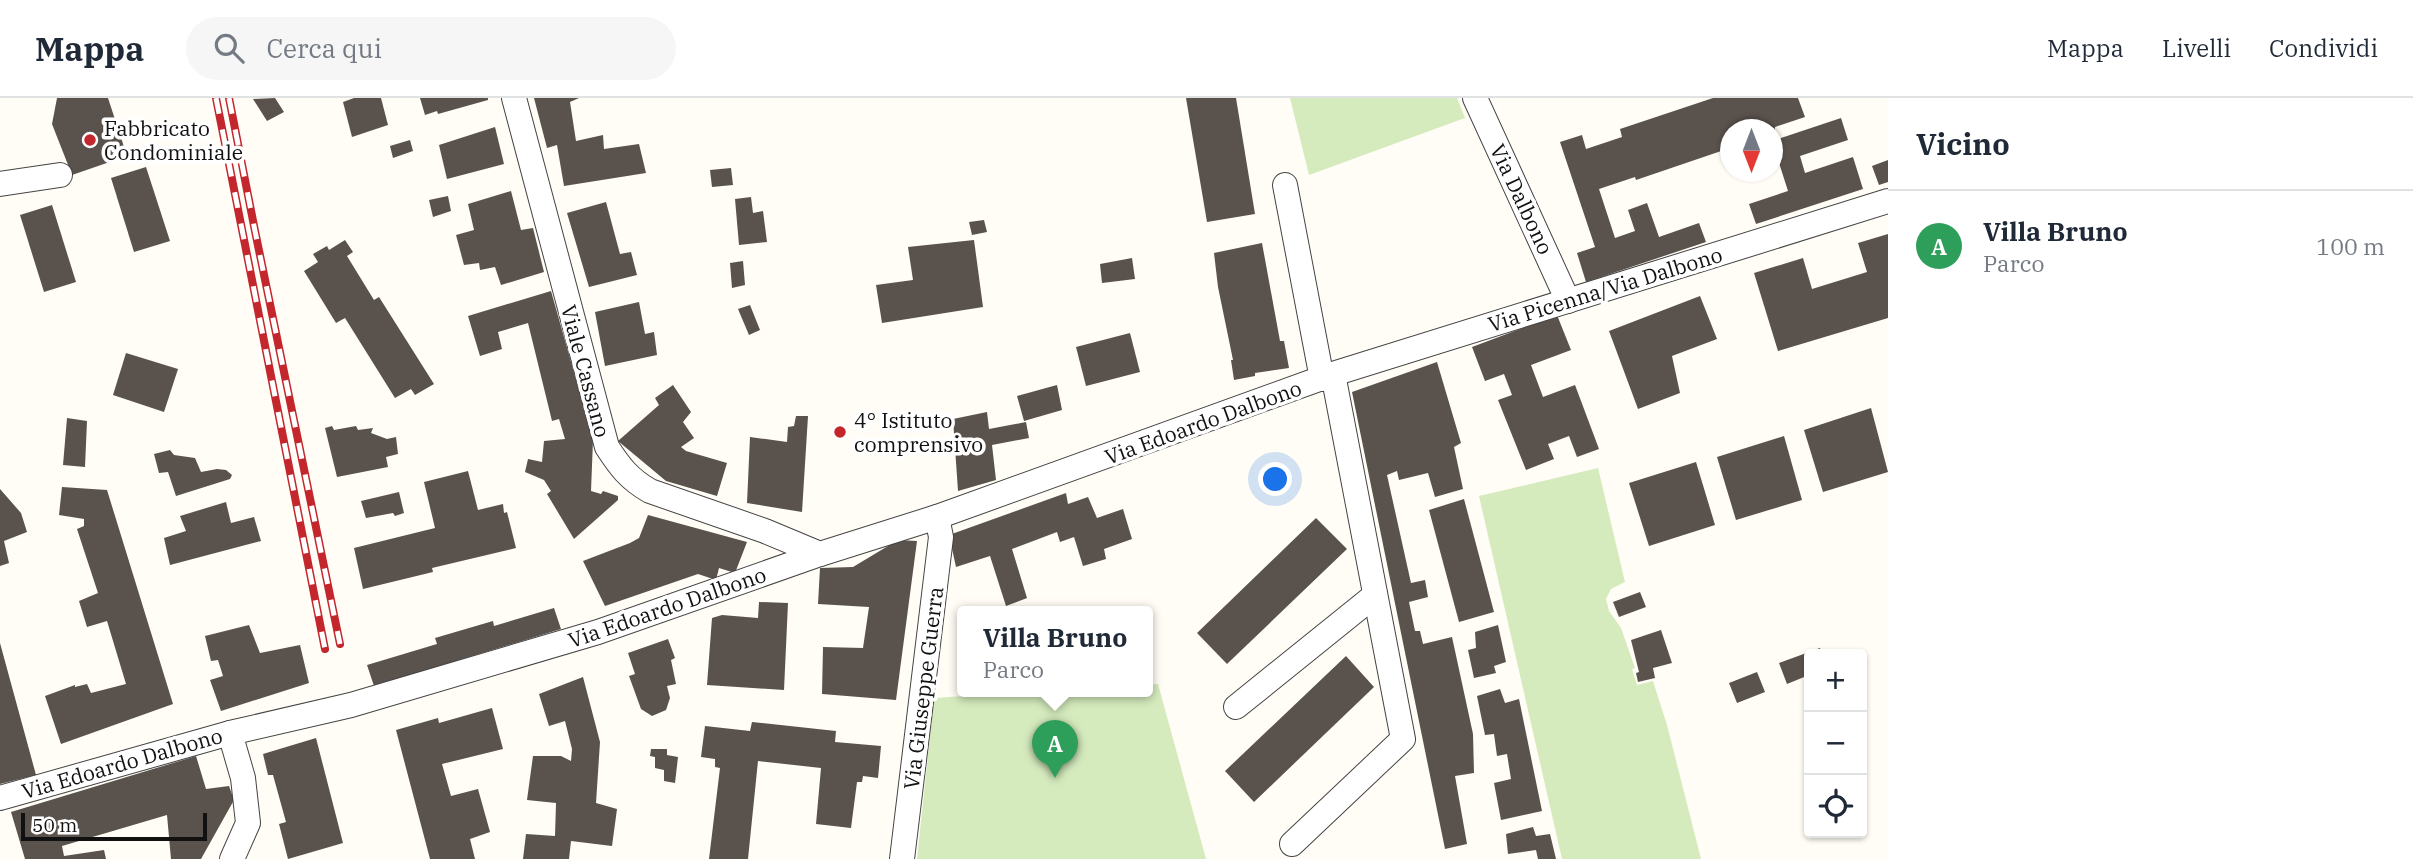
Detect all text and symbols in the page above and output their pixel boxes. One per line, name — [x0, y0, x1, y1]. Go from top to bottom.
search box — [186, 17, 676, 80]
text: Mappa — [35, 27, 144, 70]
icon: search — [210, 29, 248, 67]
text: Cerca qui — [266, 31, 382, 65]
text: Mappa — [2047, 32, 2124, 64]
text: Livelli — [2162, 32, 2231, 64]
text: Condividi — [2269, 32, 2378, 64]
place label: Fabbricato Condominiale — [104, 114, 243, 166]
north arrow — [1720, 119, 1783, 182]
text: Vicino — [1916, 124, 2010, 163]
marker: Fabbricato Condominiale — [82, 132, 98, 148]
street label: Via Dalbono — [1484, 139, 1560, 259]
text: Villa Bruno — [1983, 214, 2128, 248]
text: A — [1931, 231, 1947, 261]
text: 100 m — [2316, 231, 2385, 261]
street label: Via Picenna/Via Dalbono — [1484, 240, 1726, 338]
text: Parco — [1983, 248, 2044, 278]
street label: Viale Cassano — [555, 302, 617, 440]
street label: Via Edoardo Dalbono — [1101, 373, 1305, 471]
place label: 4° Istituto comprensivo — [854, 406, 983, 458]
marker: 4° Istituto comprensivo — [832, 424, 848, 440]
your location — [1258, 462, 1292, 496]
street label: Via Edoardo Dalbono — [564, 560, 770, 654]
street label: Via Giuseppe Guerra — [897, 585, 949, 791]
popup — [957, 606, 1153, 697]
text: Villa Bruno — [983, 620, 1127, 654]
map controls — [1804, 649, 1867, 838]
button: + — [1804, 649, 1867, 712]
text: Parco — [983, 654, 1044, 684]
button: − — [1804, 712, 1867, 775]
pin: A — [1032, 720, 1078, 778]
street label: Via Edoardo Dalbono — [19, 721, 225, 805]
button: locate — [1804, 775, 1867, 838]
scale bar — [21, 810, 206, 842]
text: 50 m — [32, 813, 77, 837]

